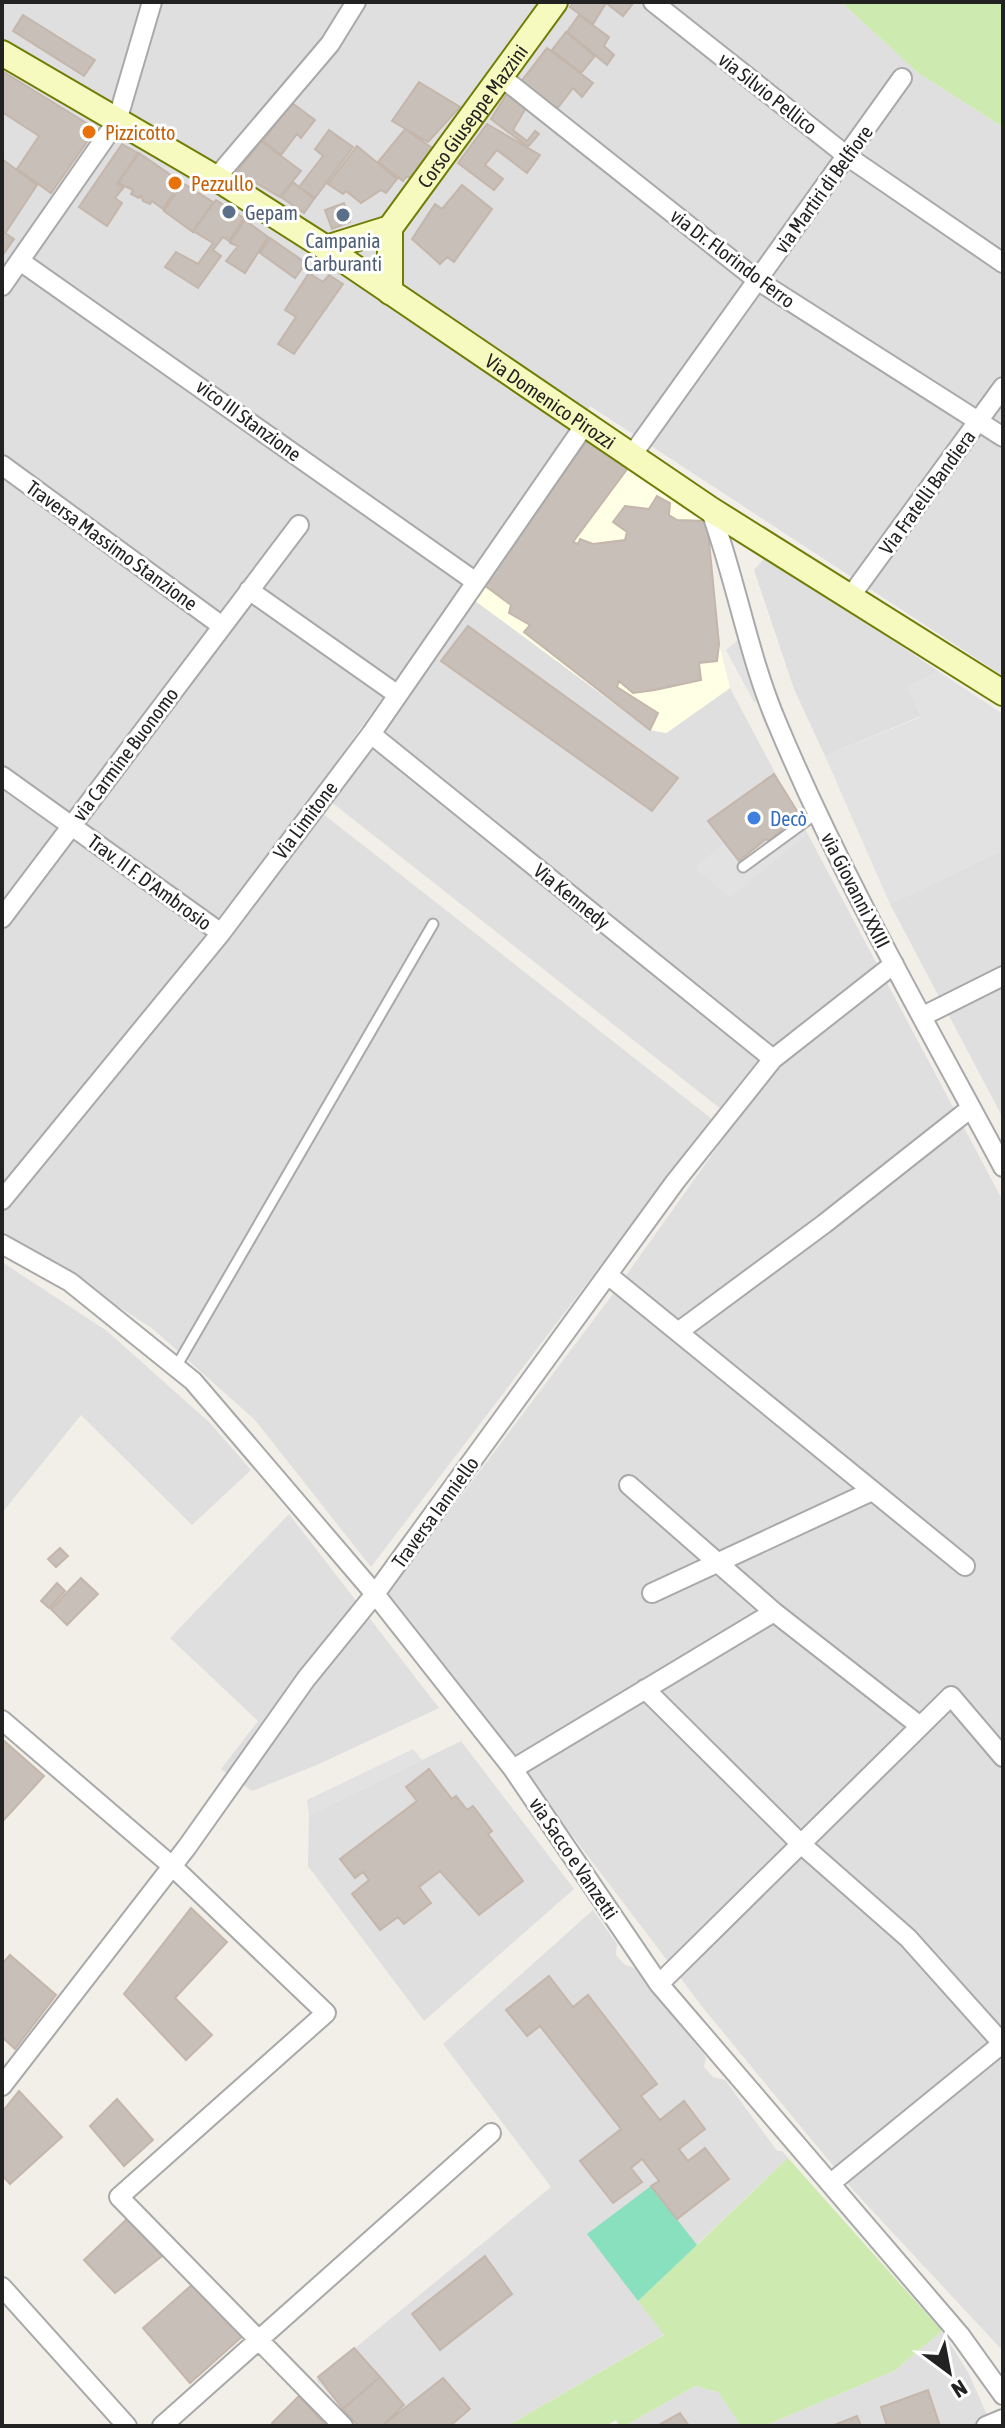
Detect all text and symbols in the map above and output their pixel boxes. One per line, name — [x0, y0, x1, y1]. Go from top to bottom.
street label: Corso Giuseppe Mazzini — [412, 40, 532, 192]
street label: via Silvio Pellico — [714, 47, 822, 139]
place label: Pizzicotto — [105, 121, 176, 144]
street label: via Martiri di Belfiore — [769, 121, 877, 257]
marker: Pizzicotto — [80, 123, 98, 141]
place label: Pezzullo — [191, 172, 254, 195]
marker: Pezzullo — [166, 174, 184, 192]
place label: Gepam — [245, 201, 298, 224]
marker: Gepam — [220, 203, 238, 221]
street label: via Dr. Florindo Ferro — [666, 204, 800, 312]
marker: Campania Carburanti — [334, 206, 352, 224]
place label: Campania Carburanti — [304, 229, 382, 275]
street label: Via Domenico Pirozzi — [481, 348, 620, 453]
street label: vico III Stanzione — [192, 374, 306, 466]
street label: Via Fratelli Bandiera — [874, 425, 980, 559]
street label: Traversa Massimo Stanzione — [22, 475, 202, 615]
street label: via Carmine Buonomo — [67, 683, 183, 825]
street label: Via Limitone — [268, 777, 342, 863]
place label: Decò — [770, 807, 807, 830]
marker: Decò — [745, 809, 763, 827]
street label: via Giovanni XXIII — [817, 828, 895, 952]
street label: Trav. II F. D'Ambrosio — [84, 829, 216, 935]
street label: Via Kennedy — [529, 858, 615, 934]
street label: Traversa Ianniello — [387, 1452, 483, 1572]
street label: via Sacco e Vanzetti — [525, 1793, 623, 1923]
north arrow — [909, 2332, 989, 2412]
text: N — [947, 2374, 972, 2403]

